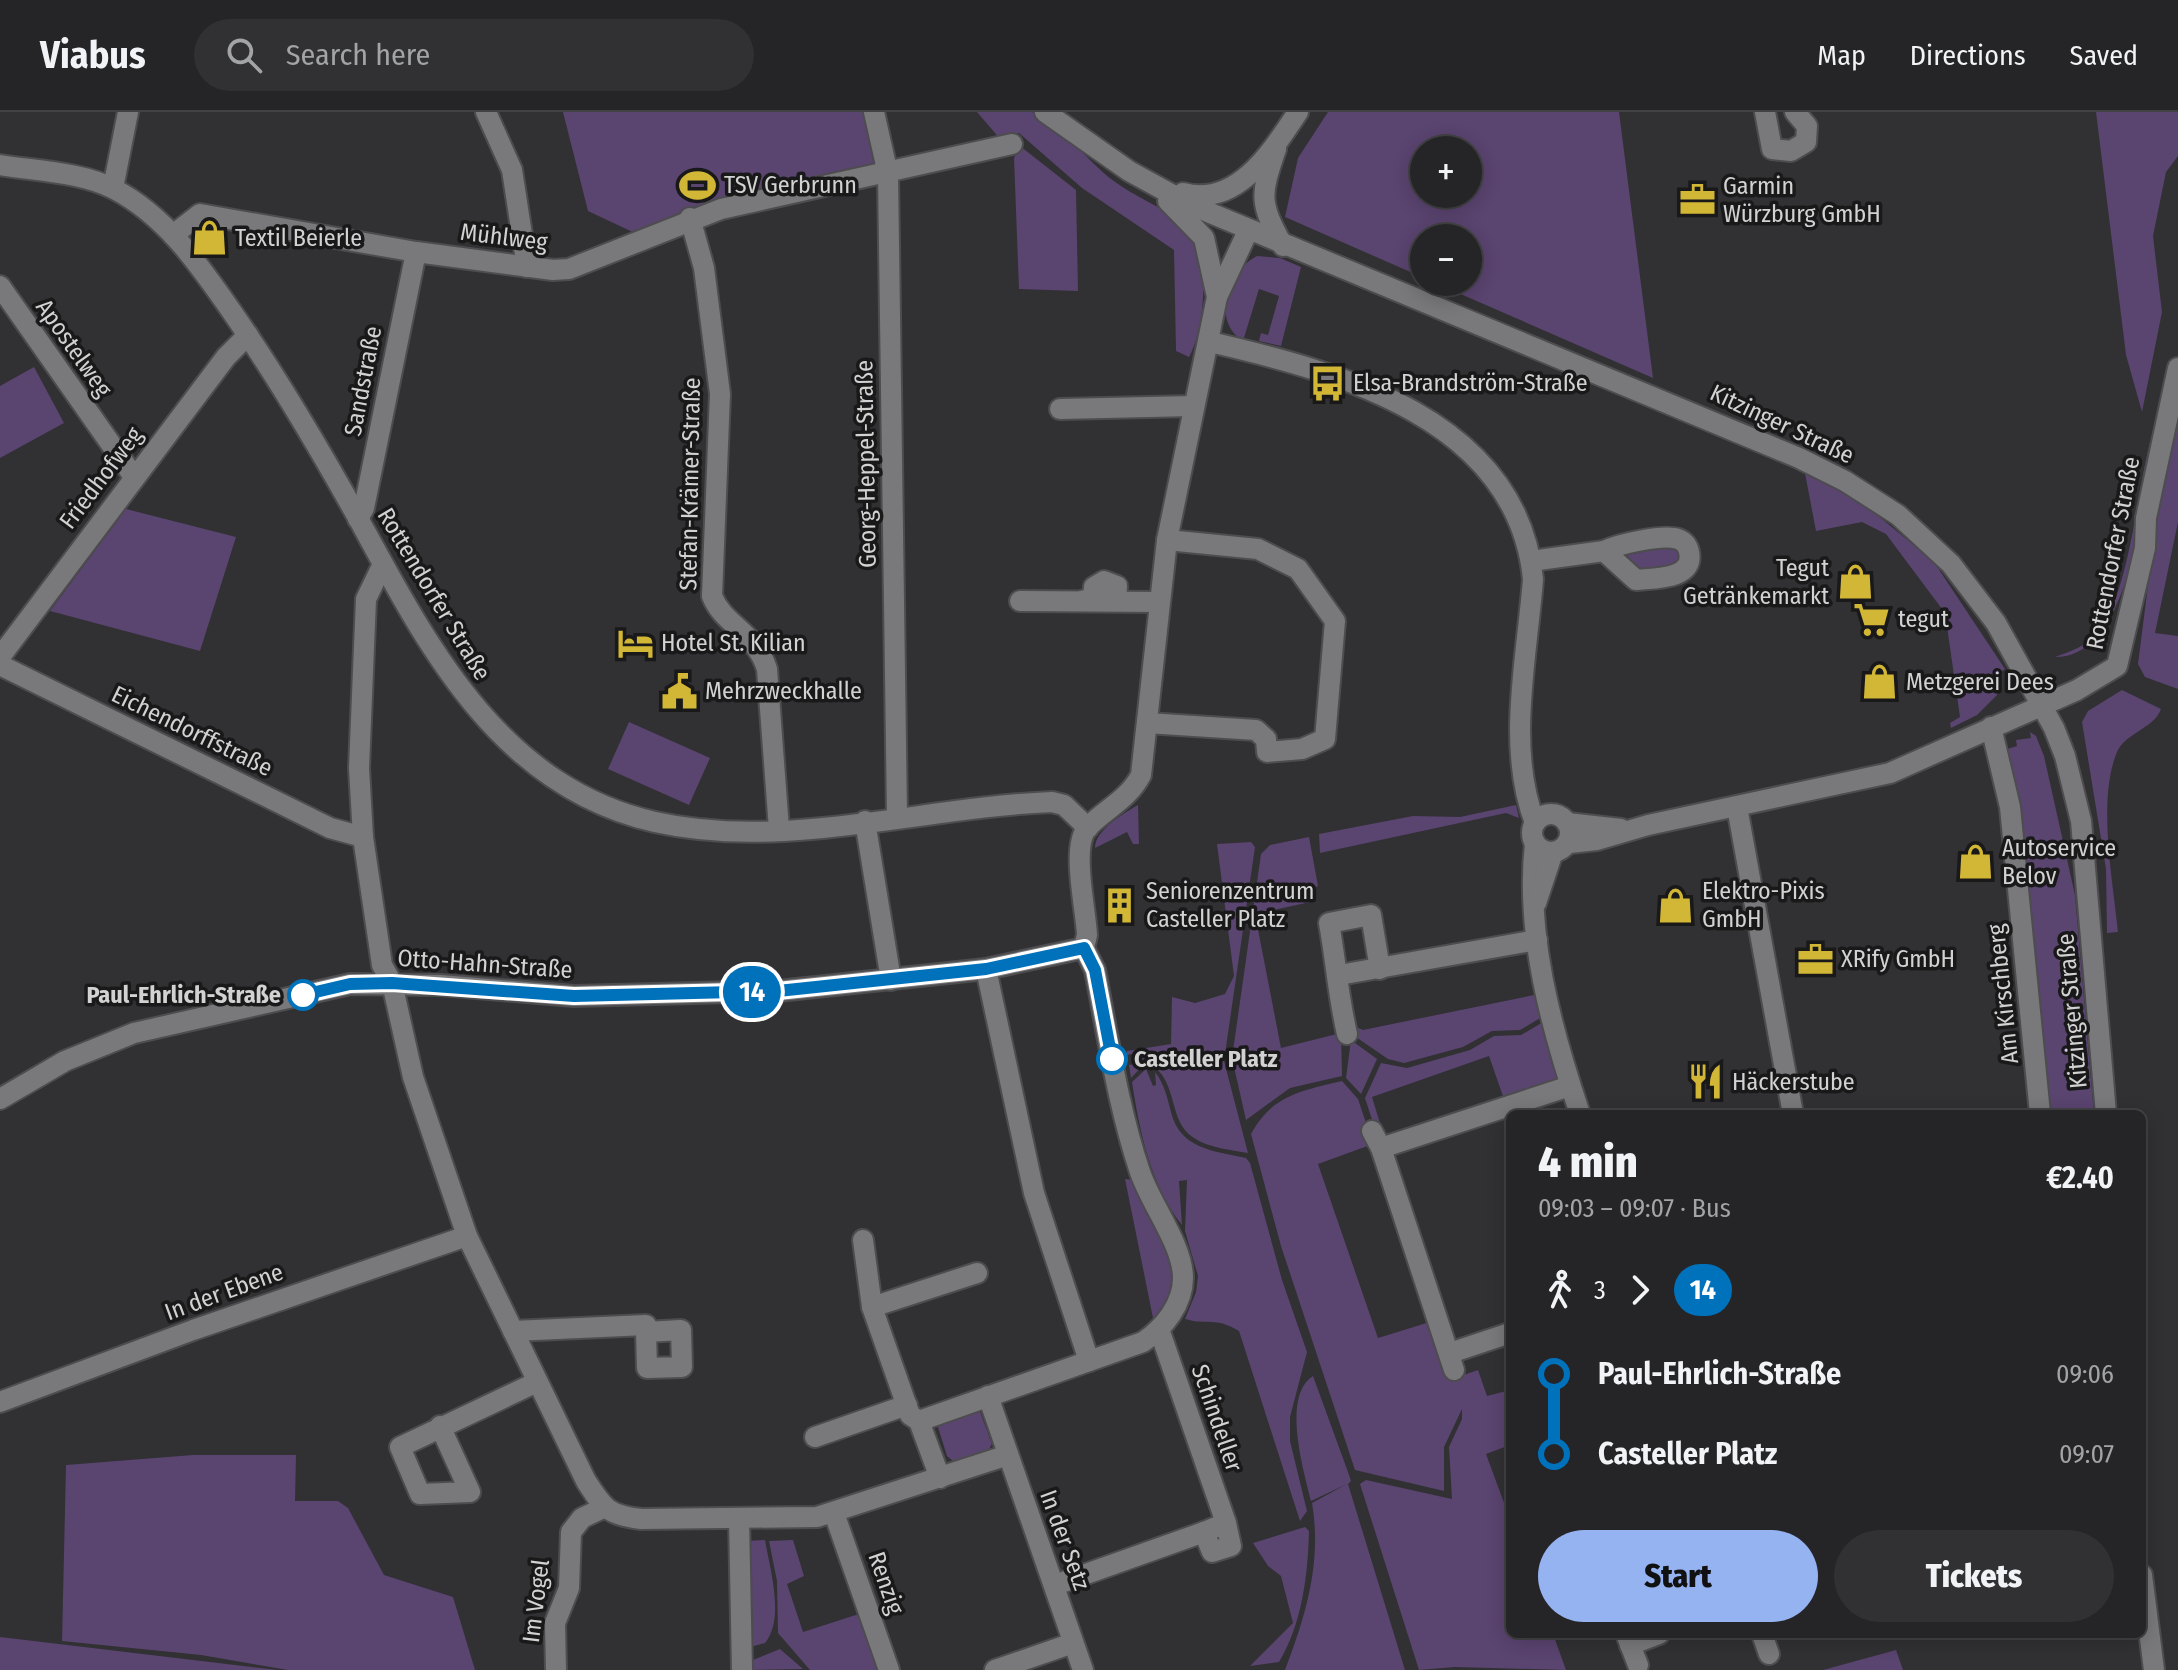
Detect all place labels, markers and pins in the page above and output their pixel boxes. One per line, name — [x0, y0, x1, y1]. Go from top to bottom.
sports icon: TSV Gerbrunn — [679, 166, 717, 204]
place label: TSV Gerbrunn — [724, 171, 857, 199]
place label: Garmin Würzburg GmbH — [1723, 172, 1881, 228]
office icon: Garmin Würzburg GmbH — [1678, 181, 1716, 219]
shop icon: Textil Beierle — [190, 219, 228, 257]
place label: Textil Beierle — [235, 224, 362, 252]
bus stop icon: Elsa-Brandström-Straße — [1308, 364, 1346, 402]
place label: Elsa-Brandström-Straße — [1353, 369, 1588, 397]
place label: Tegut Getränkemarkt — [1683, 554, 1829, 610]
shop icon: Tegut Getränkemarkt — [1836, 563, 1874, 601]
supermarket icon: tegut — [1853, 600, 1891, 638]
place label: tegut — [1898, 605, 1949, 633]
hotel icon: Hotel St. Kilian — [616, 624, 654, 662]
place label: Hotel St. Kilian — [661, 629, 806, 657]
shop icon: Metzgerei Dees — [1861, 663, 1899, 701]
place label: Metzgerei Dees — [1906, 668, 2054, 696]
public building icon: Mehrzweckhalle — [660, 672, 698, 710]
place label: Mehrzweckhalle — [705, 677, 862, 705]
place label: Autoservice Belov — [2002, 834, 2116, 890]
shop icon: Autoservice Belov — [1957, 843, 1995, 881]
place label: Seniorenzentrum Casteller Platz — [1146, 877, 1314, 933]
place label: Elektro-Pixis GmbH — [1702, 877, 1825, 933]
building icon: Seniorenzentrum Casteller Platz — [1101, 886, 1139, 924]
shop icon: Elektro-Pixis GmbH — [1657, 886, 1695, 924]
office icon: XRify GmbH — [1796, 940, 1834, 978]
place label: XRify GmbH — [1841, 945, 1955, 973]
marker: Paul-Ehrlich-Straße — [288, 980, 318, 1010]
place label: Paul-Ehrlich-Straße — [86, 981, 281, 1009]
marker: Casteller Platz — [1097, 1044, 1127, 1074]
place label: Casteller Platz — [1134, 1045, 1277, 1073]
restaurant icon: Häckerstube — [1687, 1063, 1725, 1101]
place label: Häckerstube — [1732, 1068, 1855, 1096]

